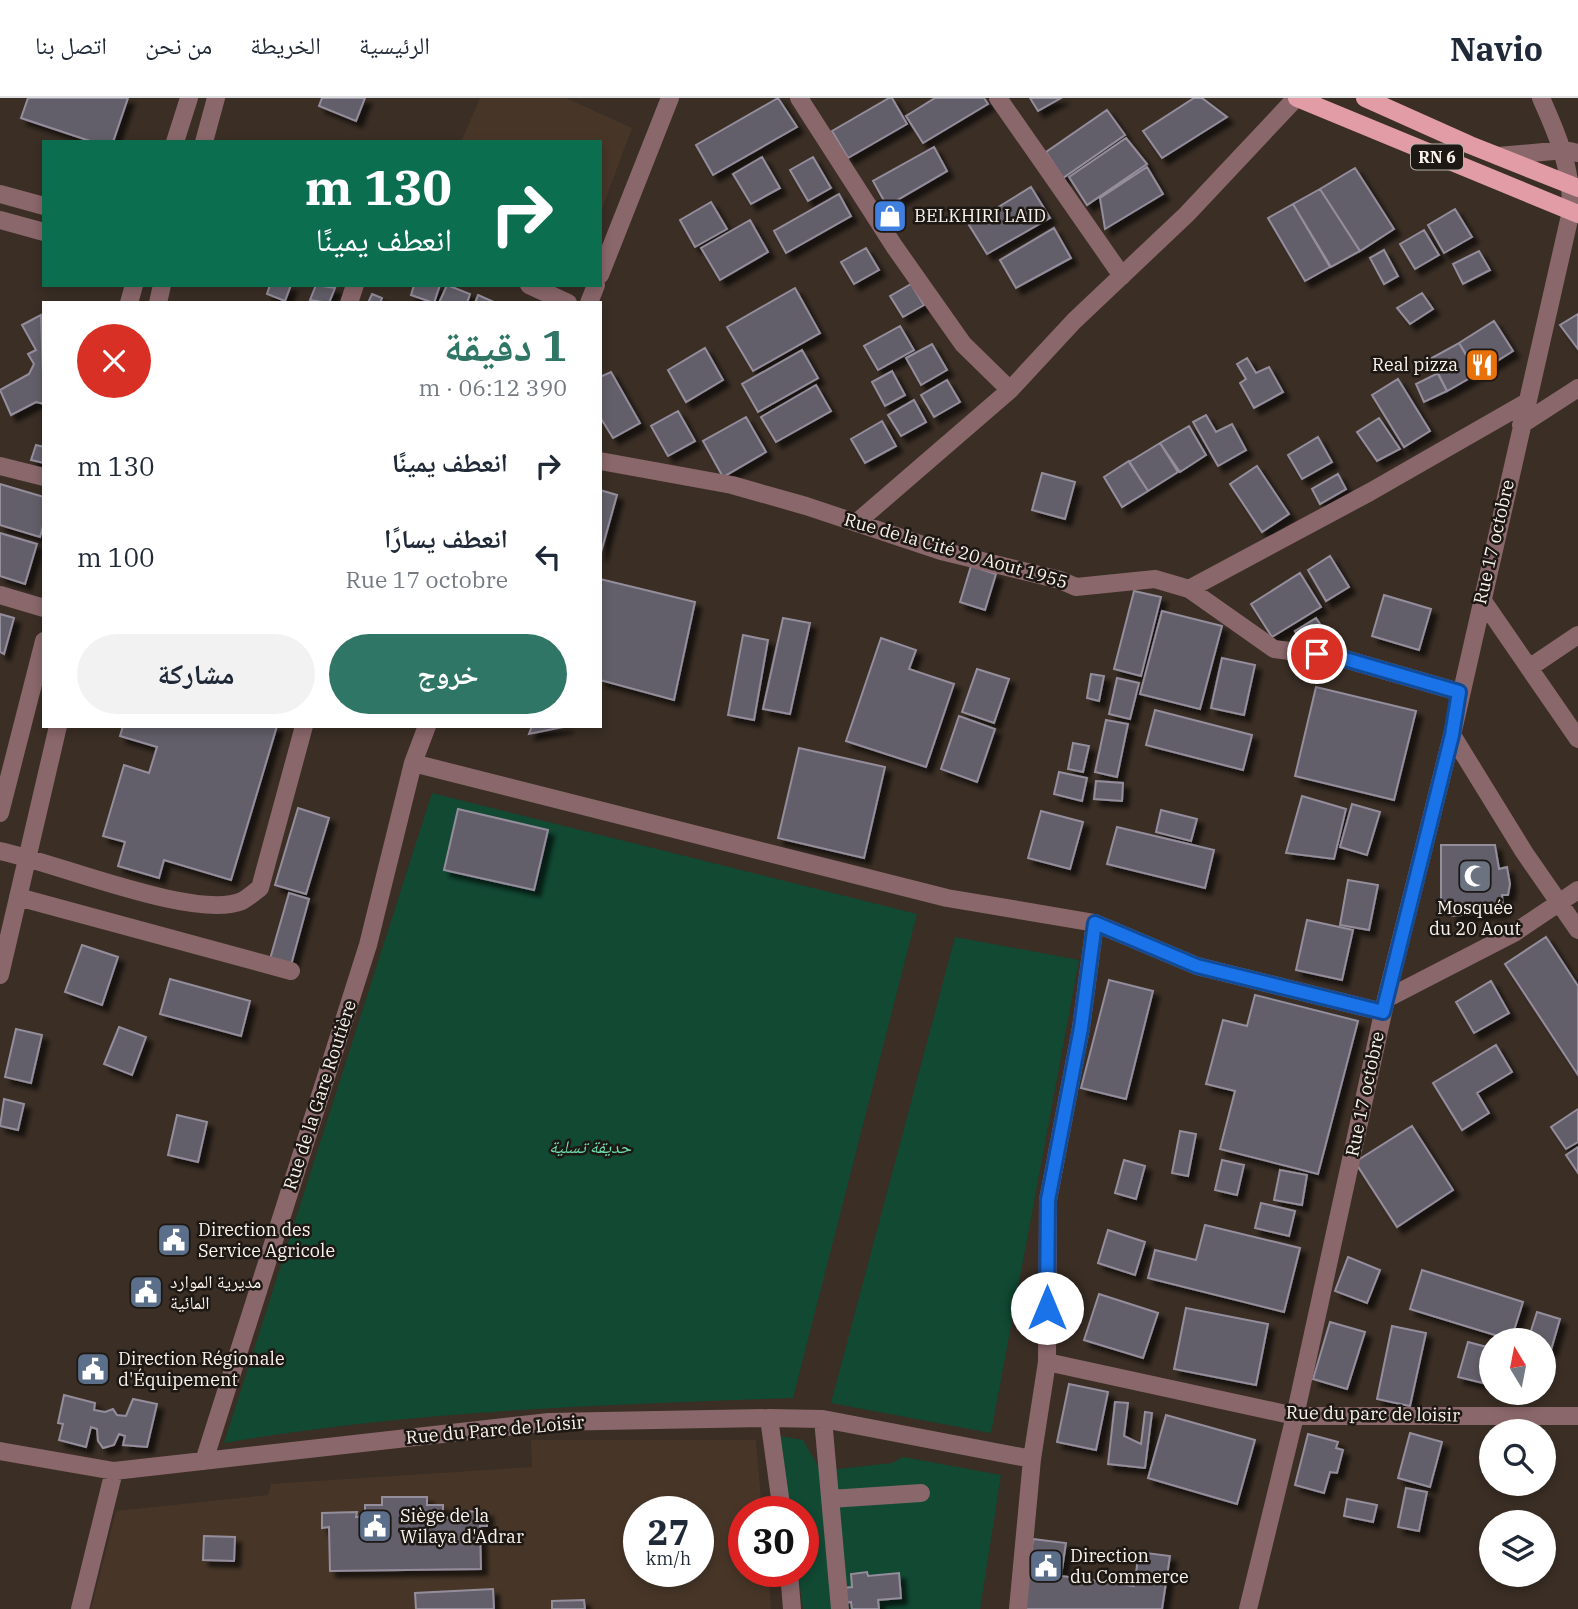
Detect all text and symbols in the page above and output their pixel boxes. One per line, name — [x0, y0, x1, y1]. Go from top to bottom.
text: Navio — [1450, 27, 1543, 70]
text: اتصل بنا — [35, 29, 107, 61]
text: من نحن — [145, 29, 212, 61]
text: الخريطة — [250, 29, 321, 61]
text: الرئيسية — [359, 29, 430, 61]
road number: RN 6 — [1411, 144, 1463, 170]
text: 130 m — [305, 155, 452, 218]
icon: right — [476, 168, 567, 259]
shop icon: BELKHIRI LAID — [871, 197, 909, 235]
place label: BELKHIRI LAID — [914, 204, 1046, 227]
text: انعطف يمينًا — [315, 218, 452, 260]
text: 1 دقيقة — [444, 318, 567, 373]
button: close — [77, 324, 151, 398]
restaurant icon: Real pizza — [1463, 346, 1501, 384]
place label: Real pizza — [1372, 353, 1458, 376]
text: 390 m · 06:12 — [418, 372, 567, 402]
text: انعطف يمينًا — [392, 445, 508, 479]
icon: right — [529, 447, 567, 485]
text: 130 m — [77, 449, 155, 483]
street label: Rue 17 octobre — [1468, 477, 1519, 606]
street label: Rue de la Cité 20 Aout 1955 — [842, 508, 1071, 594]
text: انعطف يسارًا — [384, 521, 508, 555]
icon: left — [529, 538, 567, 576]
text: 100 m — [77, 540, 155, 574]
text: Rue 17 octobre — [345, 564, 508, 594]
pin — [1287, 624, 1347, 684]
button: مشاركة — [77, 634, 315, 714]
button: خروج — [329, 634, 567, 714]
icon: arrive — [1298, 635, 1336, 673]
mosque icon: Mosquée du 20 Aout — [1456, 857, 1494, 895]
place label: Mosquée du 20 Aout — [1429, 896, 1521, 940]
street label: Rue de la Gare Routière — [278, 997, 361, 1193]
street label: Rue 17 octobre — [1340, 1029, 1389, 1159]
park label: حديقة تسلية — [549, 1135, 632, 1158]
place label: Direction des Service Agricole — [198, 1218, 335, 1262]
public building icon: Direction des Service Agricole — [155, 1221, 193, 1259]
place label: مديرية الموارد المائية — [170, 1270, 261, 1314]
position arrow — [1010, 1271, 1084, 1345]
public building icon: مديرية الموارد المائية — [127, 1273, 165, 1311]
north arrow — [1479, 1328, 1556, 1405]
map controls — [1479, 1328, 1556, 1587]
place label: Direction Régionale d'Équipement — [118, 1347, 285, 1391]
public building icon: Direction Régionale d'Équipement — [74, 1350, 112, 1388]
street label: Rue du parc de loisir — [1286, 1400, 1460, 1427]
street label: Rue du Parc de Loisir — [405, 1410, 585, 1449]
button: search — [1479, 1419, 1556, 1496]
speed limit sign: 30 — [728, 1496, 819, 1587]
place label: Siège de la Wilaya d'Adrar — [400, 1504, 524, 1548]
public building icon: Siège de la Wilaya d'Adrar — [356, 1507, 394, 1545]
text: 27 — [647, 1509, 690, 1555]
button: layers — [1479, 1510, 1556, 1587]
place label: Direction du Commerce — [1070, 1544, 1189, 1588]
text: km/h — [646, 1547, 691, 1570]
public building icon: Direction du Commerce — [1027, 1547, 1065, 1585]

